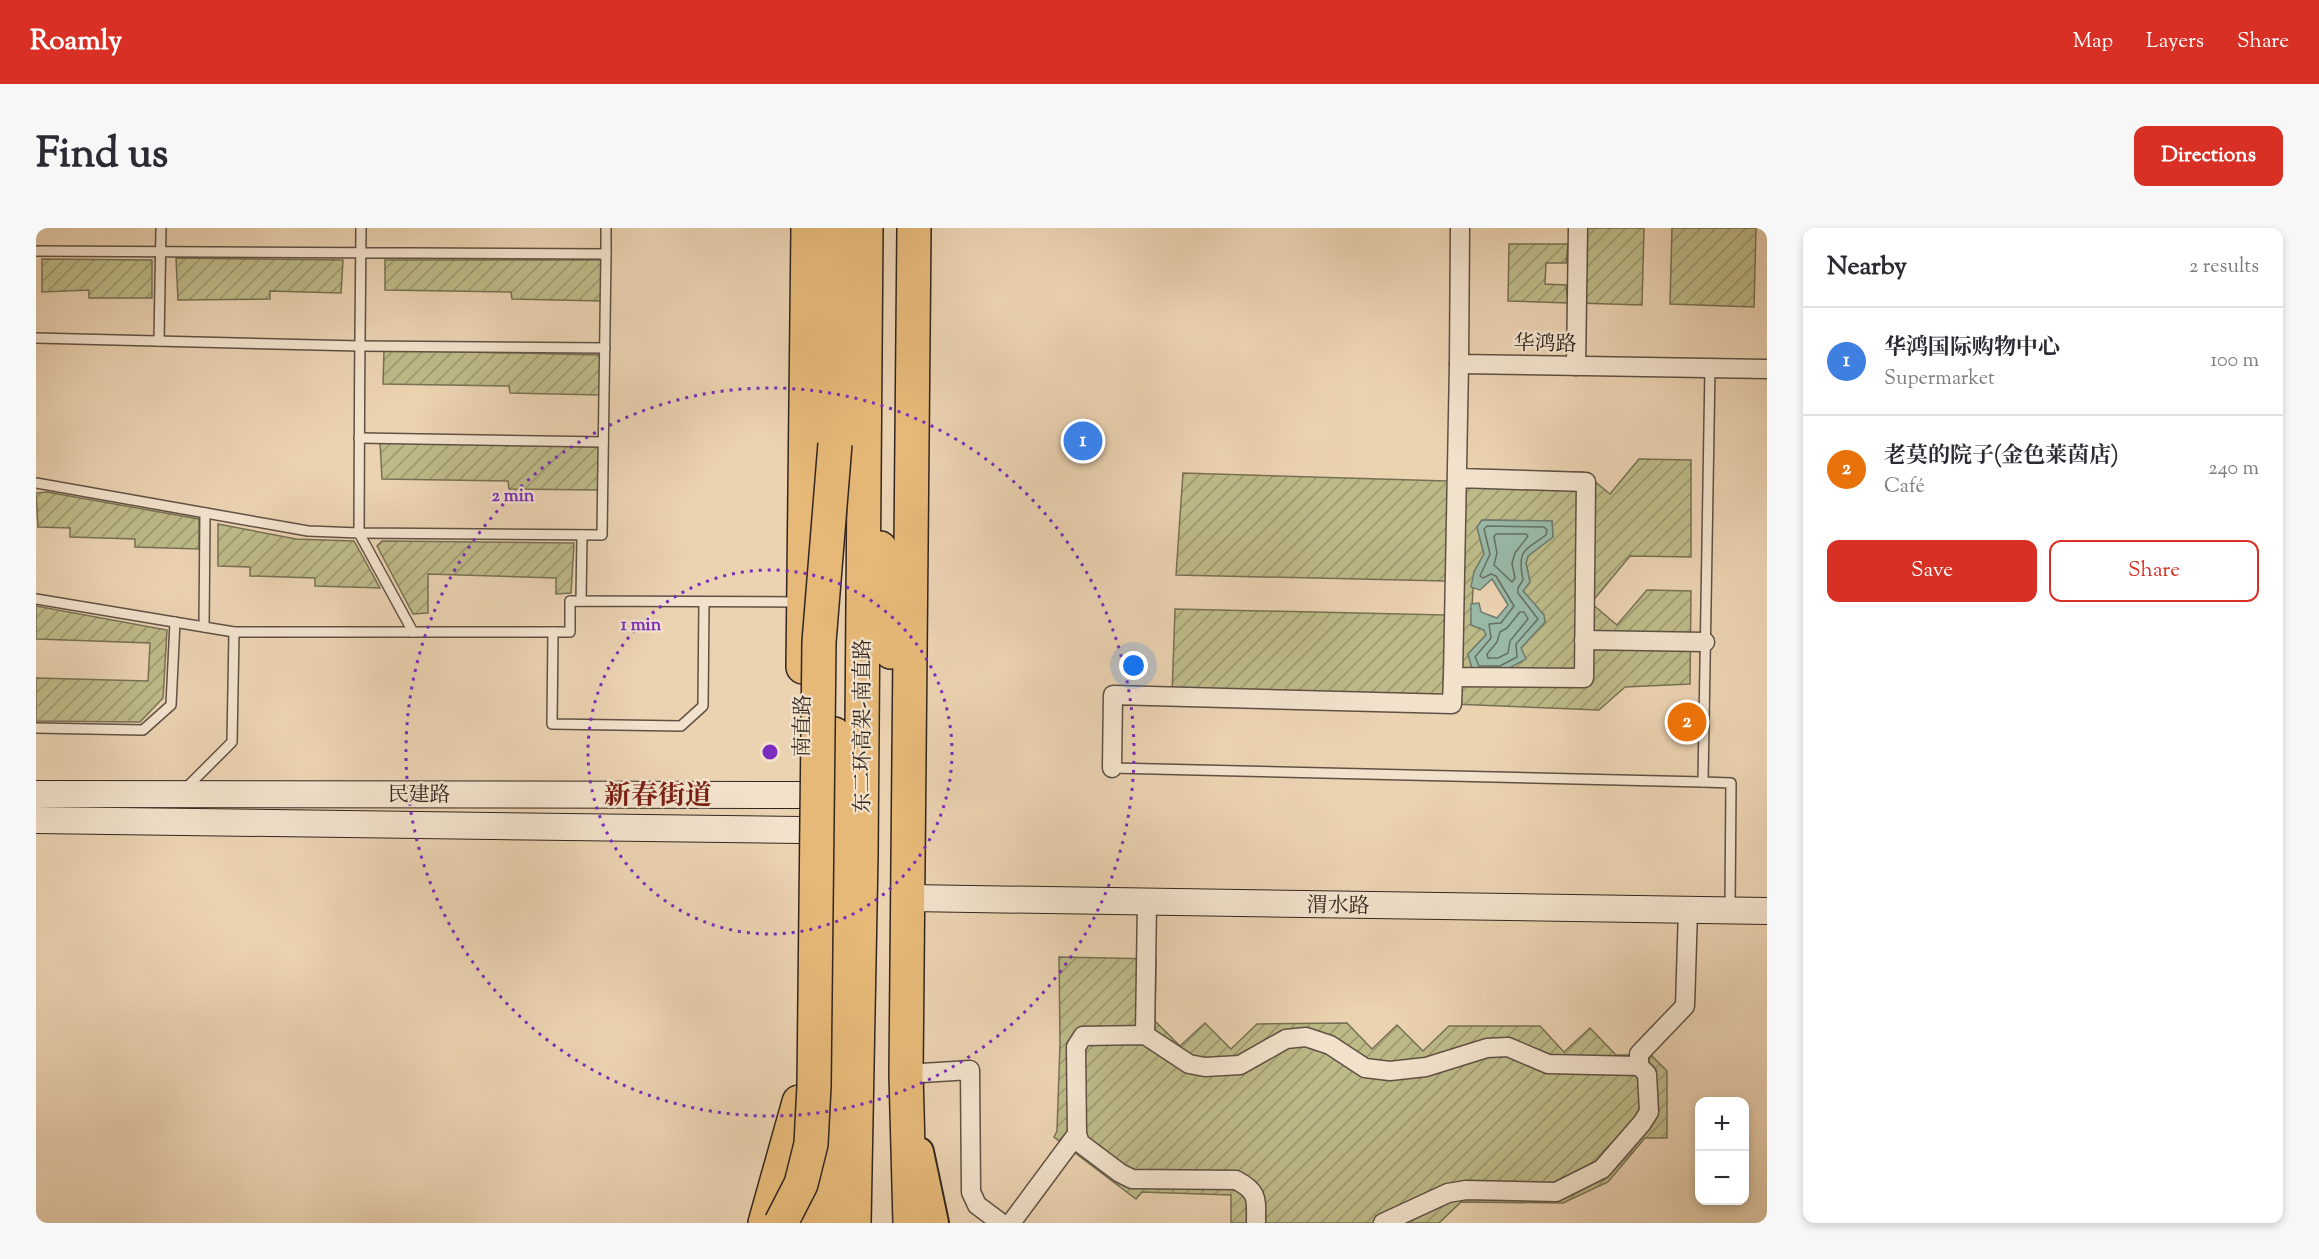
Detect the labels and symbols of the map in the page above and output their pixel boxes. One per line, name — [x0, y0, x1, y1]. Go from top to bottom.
street label: 华鸿路 — [1513, 329, 1577, 361]
pin: 1 — [1064, 418, 1102, 464]
text: 2 min — [492, 484, 535, 510]
text: 1 min — [621, 613, 662, 639]
street label: 东二环高架-南直路 — [849, 638, 879, 814]
your location — [1119, 651, 1148, 680]
street label: 南直路 — [788, 694, 820, 758]
pin: 2 — [1668, 700, 1706, 744]
centre of rings — [760, 742, 780, 762]
district label: 新春街道 — [604, 778, 712, 817]
street label: 民建路 — [388, 781, 451, 811]
street label: 渭水路 — [1306, 891, 1370, 923]

